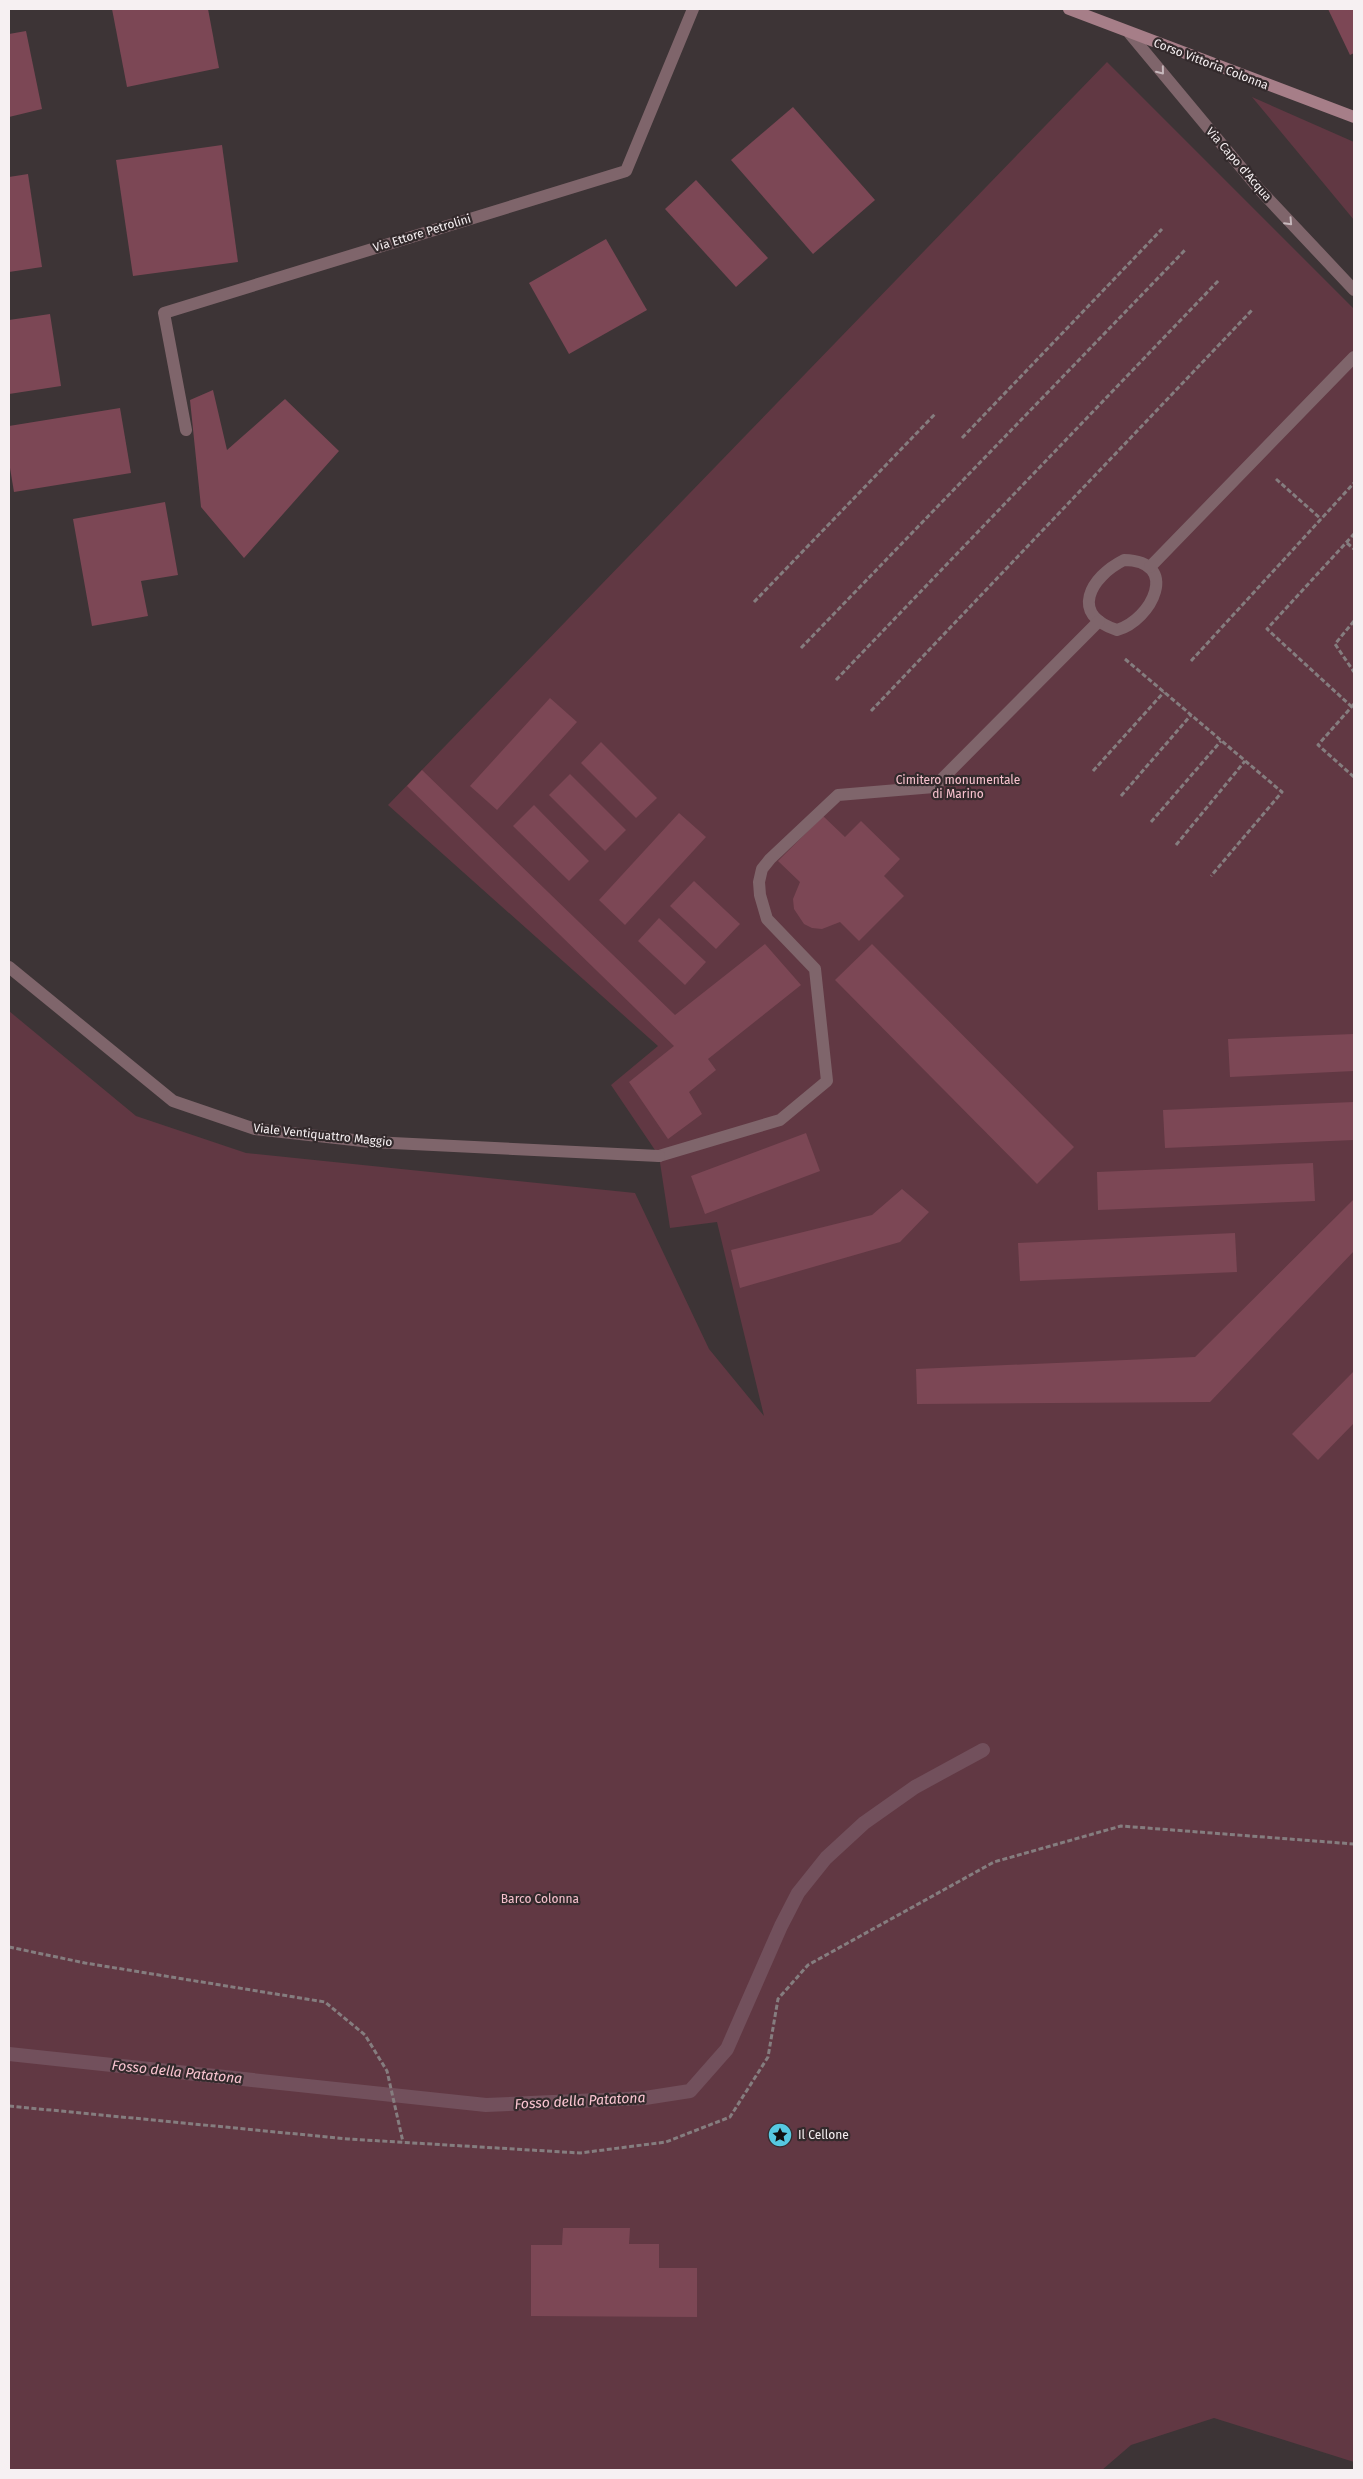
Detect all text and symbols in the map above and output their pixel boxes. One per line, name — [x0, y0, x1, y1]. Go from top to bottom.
street label: Corso Vittoria Colonna — [1152, 36, 1270, 92]
one-way arrow — [1156, 66, 1165, 75]
street label: Via Capo d'Acqua — [1203, 124, 1275, 204]
street label: Via Ettore Petrolini — [371, 211, 473, 255]
one-way arrow — [1283, 216, 1292, 225]
park label: Cimitero monumentale di Marino — [896, 773, 1020, 801]
street label: Viale Ventiquattro Maggio — [253, 1121, 393, 1149]
park label: Barco Colonna — [501, 1892, 579, 1906]
water label: Fosso della Patatona — [111, 2057, 243, 2087]
water label: Fosso della Patatona — [514, 2089, 646, 2113]
place icon: Il Cellone — [767, 2122, 793, 2148]
place label: Il Cellone — [798, 2128, 849, 2142]

